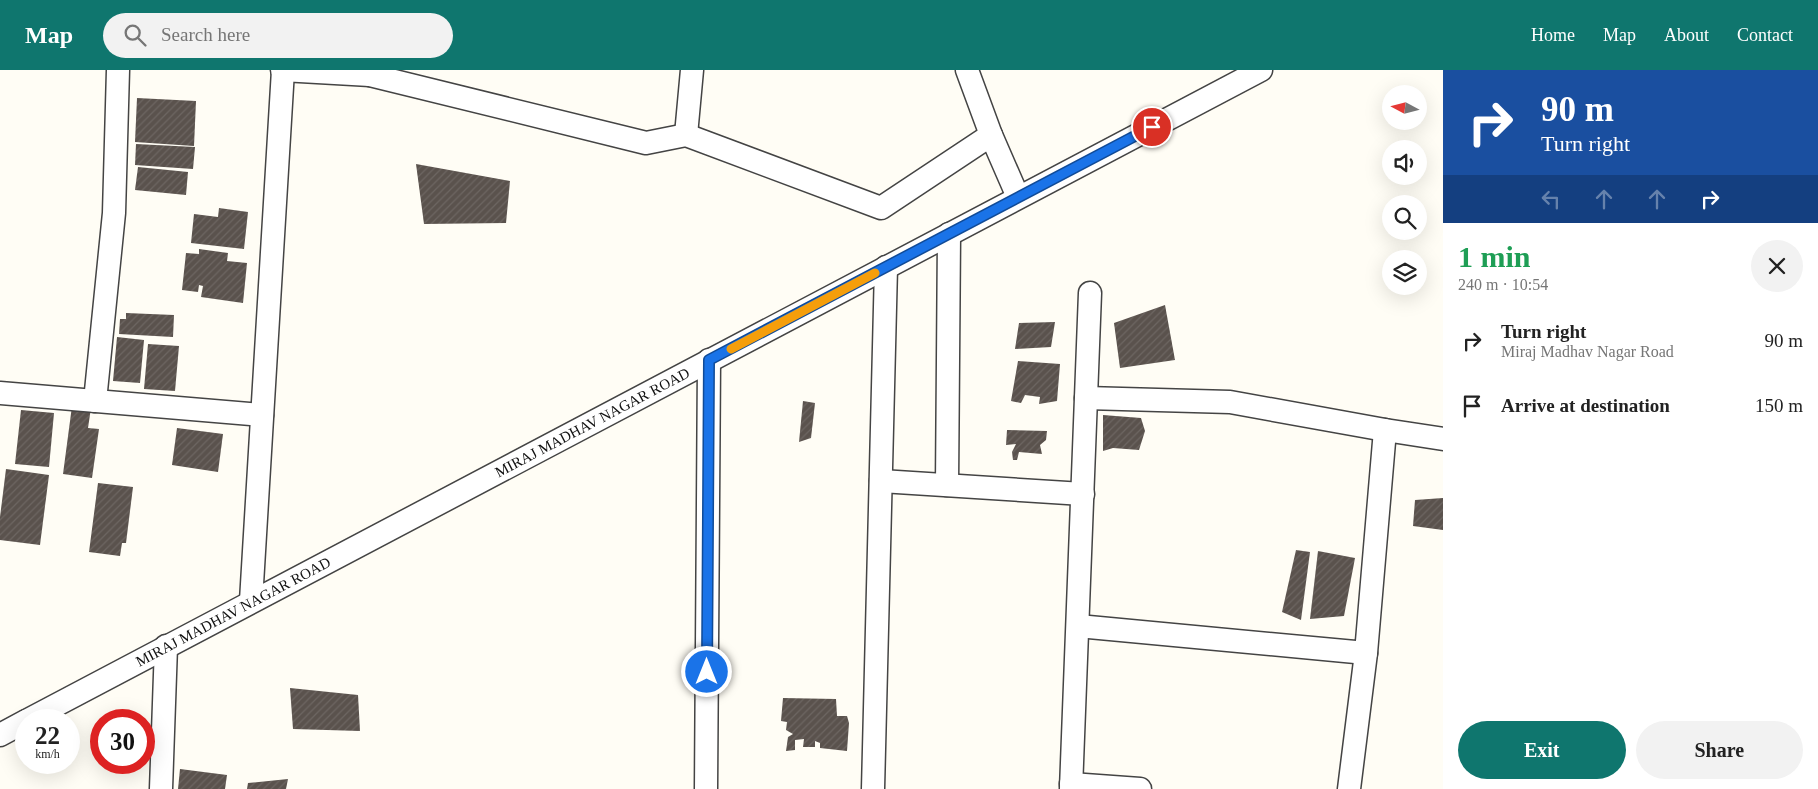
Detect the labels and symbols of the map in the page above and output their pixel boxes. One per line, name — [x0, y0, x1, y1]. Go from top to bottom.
north arrow — [1382, 85, 1428, 130]
pin — [1131, 106, 1173, 148]
street label: MIRAJ MADHAV NAGAR ROAD — [492, 365, 692, 480]
street label: MIRAJ MADHAV NAGAR ROAD — [133, 554, 333, 670]
position arrow — [680, 645, 732, 697]
speed limit sign: 30 — [90, 709, 155, 774]

